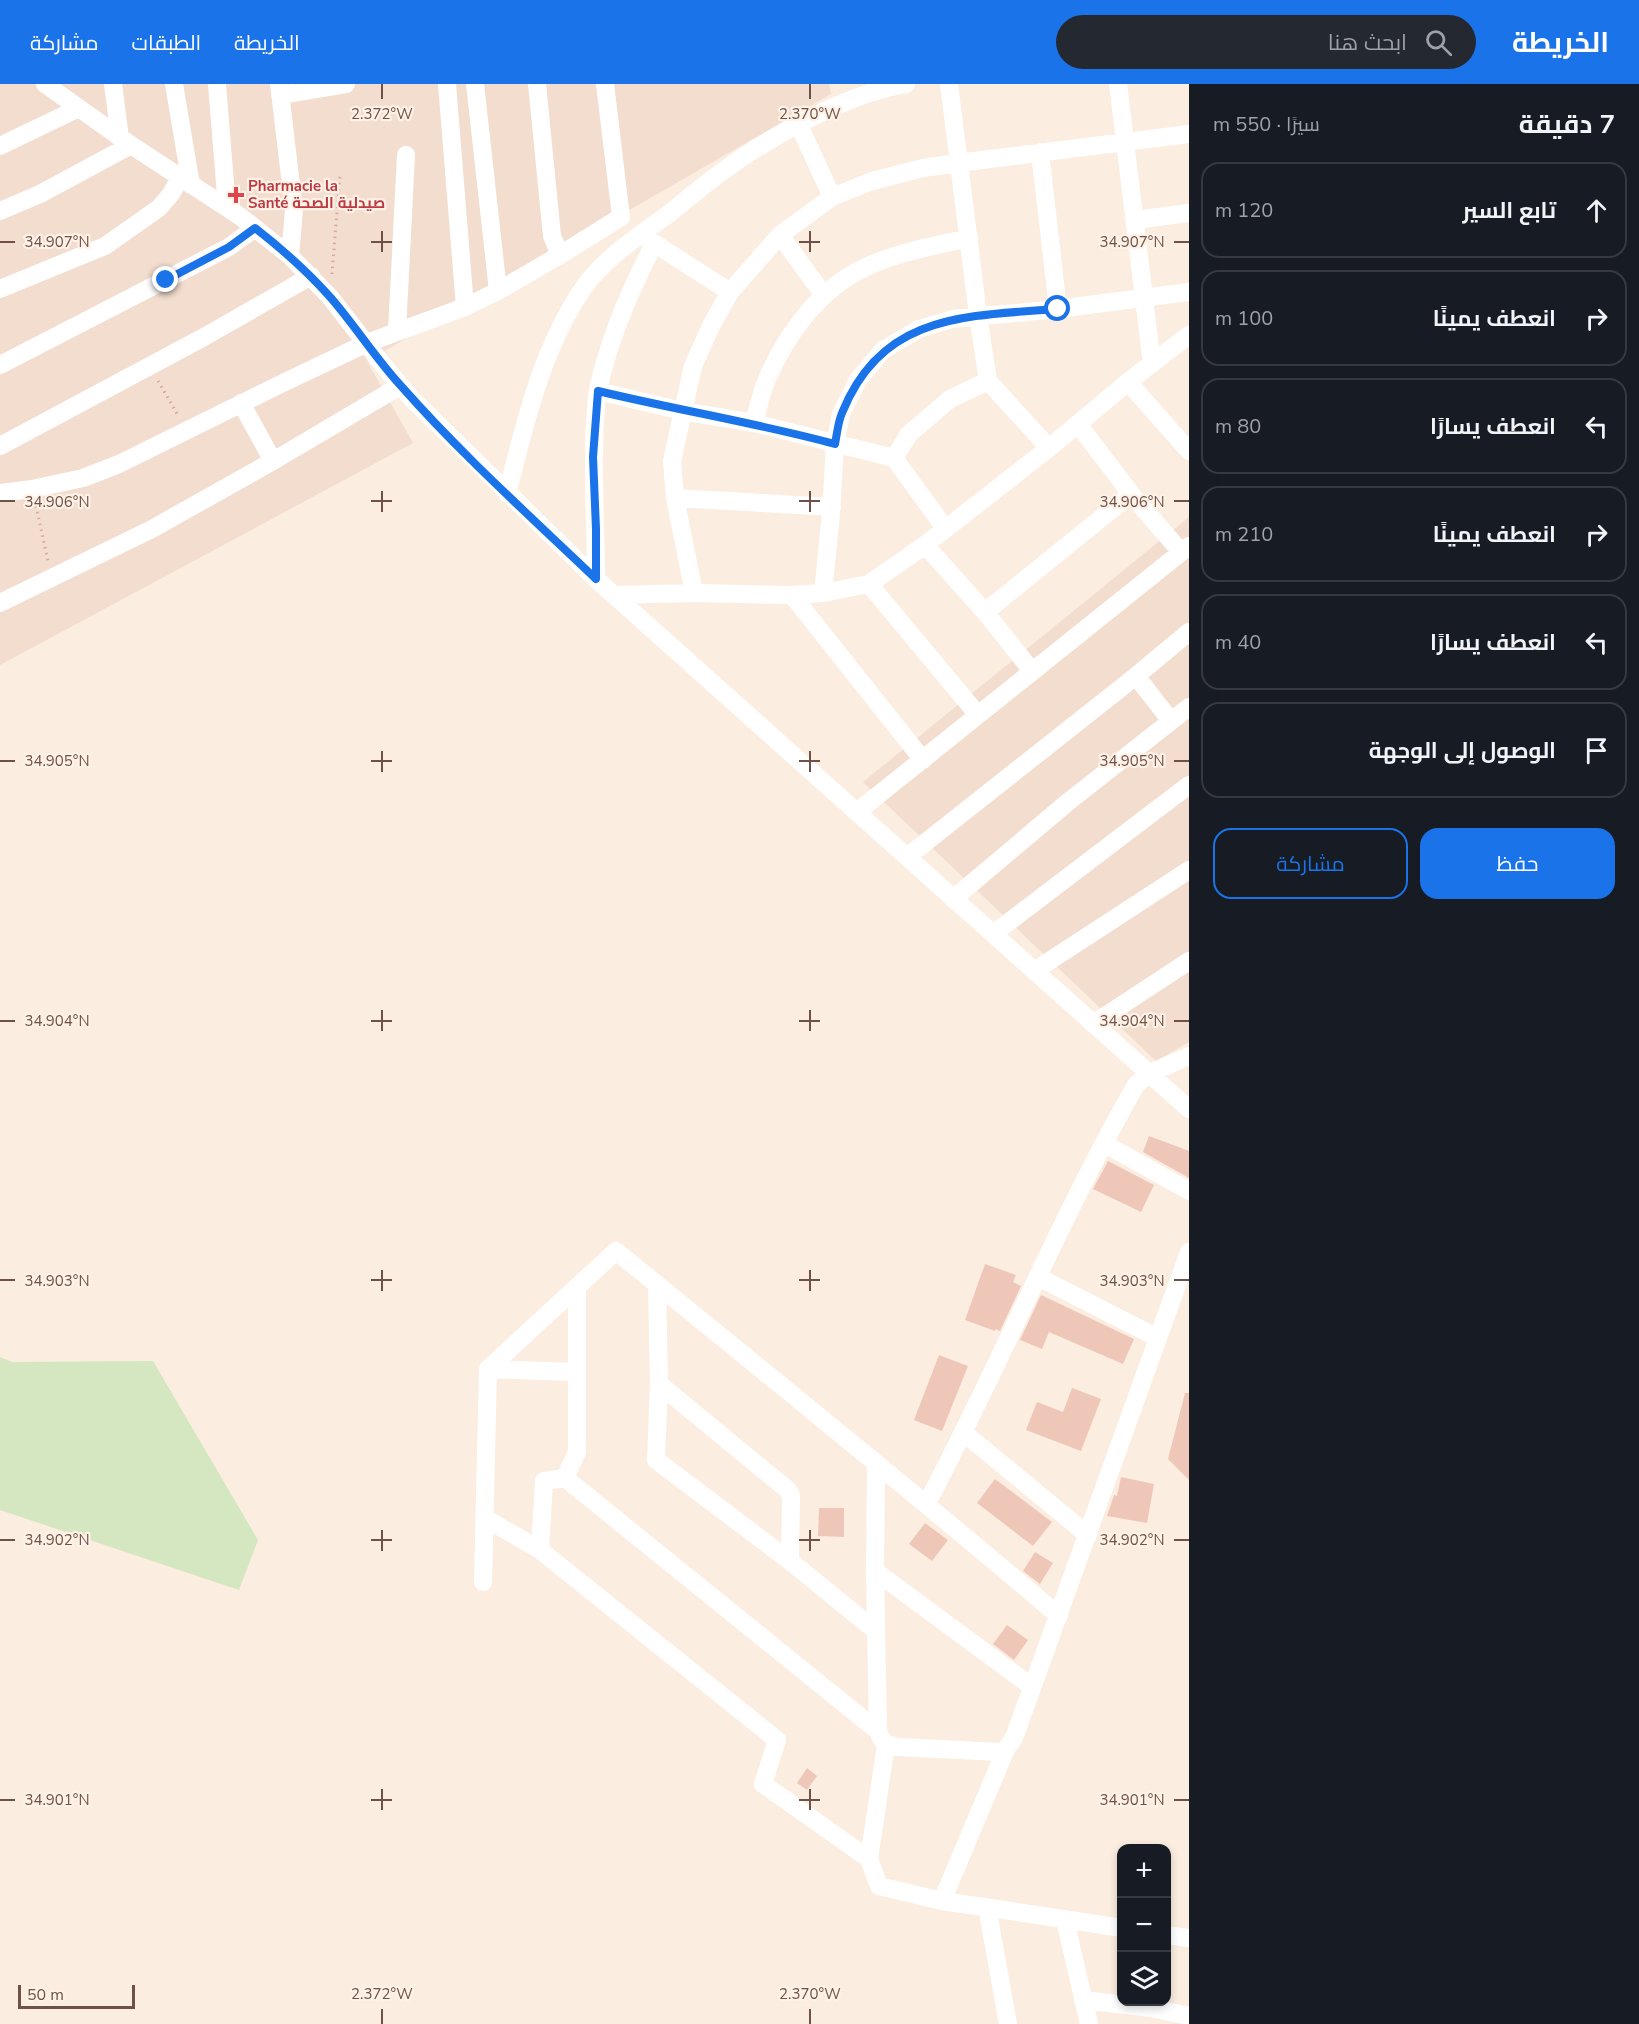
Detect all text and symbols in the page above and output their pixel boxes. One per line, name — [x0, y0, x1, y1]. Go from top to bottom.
search box — [1056, 15, 1476, 69]
text: الخريطة — [1512, 24, 1609, 62]
icon: search — [1422, 26, 1455, 59]
text: ابحث هنا — [1328, 28, 1407, 58]
text: مشاركة — [30, 29, 99, 57]
text: الطبقات — [132, 29, 201, 57]
text: الخريطة — [234, 29, 300, 57]
text: 2.372°W — [351, 104, 413, 124]
text: 2.370°W — [779, 104, 841, 124]
text: 7 دقيقة — [1519, 107, 1615, 142]
text: سيرًا · 550 m — [1213, 111, 1320, 138]
place label: Pharmacie la Santé صيدلية الصحة — [248, 176, 385, 213]
marker: Pharmacie la Santé صيدلية الصحة — [229, 188, 243, 202]
icon: ahead — [1580, 194, 1613, 227]
text: تابع السير — [1463, 196, 1556, 226]
text: 120 m — [1215, 197, 1273, 224]
text: 34.907°N — [24, 232, 90, 252]
text: 34.907°N — [1099, 232, 1165, 252]
route end — [152, 266, 178, 292]
route start — [1044, 295, 1070, 321]
icon: right — [1580, 302, 1613, 335]
text: انعطف يمينًا — [1433, 304, 1556, 334]
text: 100 m — [1215, 305, 1273, 332]
icon: left — [1580, 410, 1613, 443]
text: انعطف يسارًا — [1430, 412, 1556, 442]
text: 80 m — [1215, 413, 1261, 440]
text: 34.906°N — [24, 492, 90, 512]
text: 34.906°N — [1099, 492, 1165, 512]
icon: right — [1580, 518, 1613, 551]
text: انعطف يمينًا — [1433, 520, 1556, 550]
text: 210 m — [1215, 521, 1273, 548]
icon: left — [1580, 626, 1613, 659]
text: انعطف يسارًا — [1430, 628, 1556, 658]
text: 40 m — [1215, 629, 1261, 656]
icon: arrive — [1580, 734, 1613, 767]
text: الوصول إلى الوجهة — [1369, 736, 1556, 766]
text: 34.905°N — [24, 751, 90, 771]
text: 34.905°N — [1099, 751, 1165, 771]
button: مشاركة — [1213, 828, 1408, 899]
button: حفظ — [1420, 828, 1615, 899]
text: 34.904°N — [24, 1011, 90, 1031]
text: 34.904°N — [1099, 1011, 1165, 1031]
text: 34.903°N — [24, 1271, 90, 1291]
text: 34.903°N — [1099, 1271, 1165, 1291]
text: 34.902°N — [24, 1530, 90, 1550]
text: 34.902°N — [1099, 1530, 1165, 1550]
text: 34.901°N — [24, 1790, 90, 1810]
text: 34.901°N — [1099, 1790, 1165, 1810]
map controls — [1117, 1844, 1171, 2006]
button: + — [1117, 1844, 1171, 1898]
button: − — [1117, 1898, 1171, 1952]
button: layers — [1117, 1952, 1171, 2006]
scale bar — [18, 1982, 135, 2010]
text: 50 m — [27, 1984, 64, 2006]
text: 2.372°W — [351, 1984, 413, 2004]
text: 2.370°W — [779, 1984, 841, 2004]

